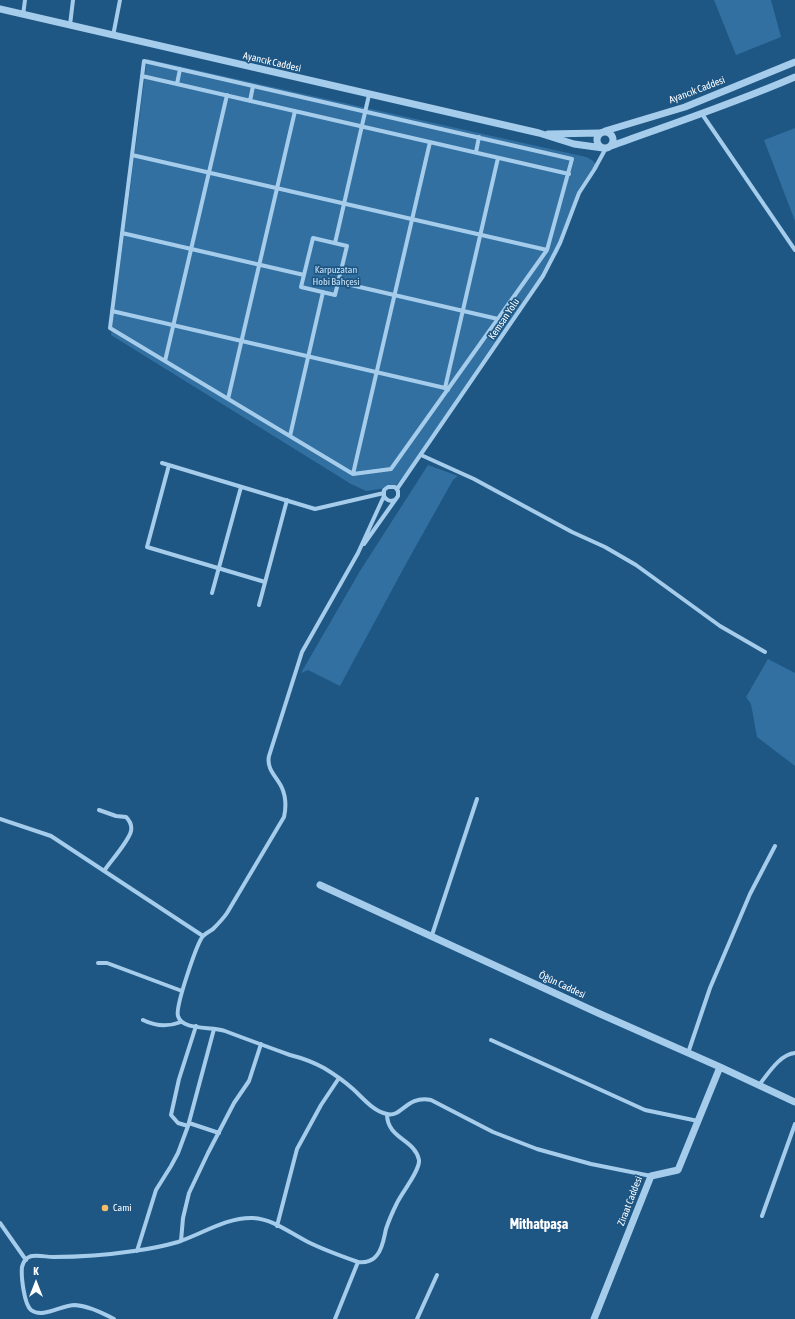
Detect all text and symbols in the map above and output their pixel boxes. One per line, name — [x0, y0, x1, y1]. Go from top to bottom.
street label: Ayancık Caddesi — [242, 49, 302, 75]
street label: Ayancık Caddesi — [667, 74, 727, 106]
park label: Karpuzatan Hobi Bahçesi — [312, 264, 360, 288]
street label: Kemsan Yolu — [486, 296, 522, 342]
street label: Öğün Caddesi — [537, 969, 587, 1001]
street label: Ziraat Caddesi — [615, 1175, 645, 1227]
place label: Cami — [113, 1202, 132, 1214]
marker: Cami — [100, 1203, 110, 1213]
district label: Mithatpaşa — [510, 1217, 568, 1233]
north arrow — [16, 1263, 56, 1303]
text: K — [33, 1265, 39, 1277]

